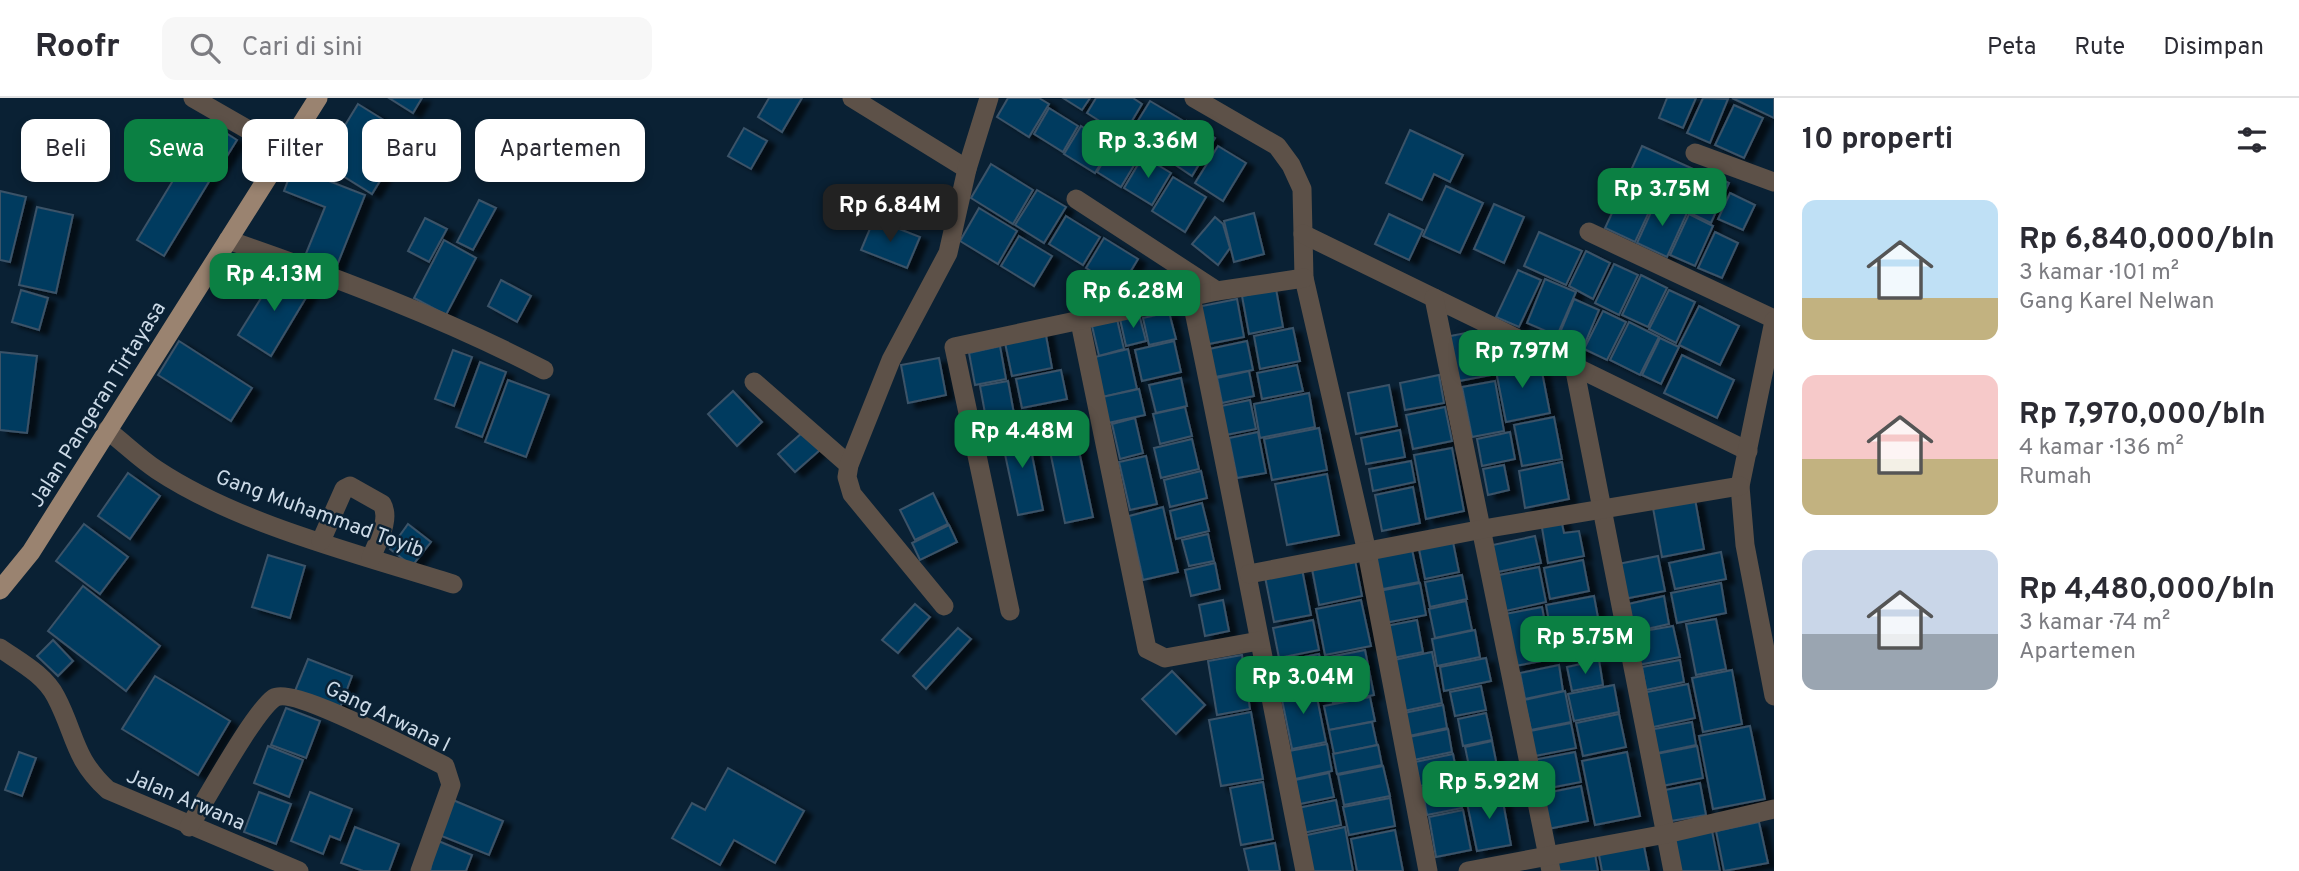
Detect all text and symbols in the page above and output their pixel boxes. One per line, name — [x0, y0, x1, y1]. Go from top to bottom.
search box — [162, 17, 652, 80]
text: Roofr — [35, 27, 120, 69]
icon: search — [186, 29, 224, 67]
text: Cari di sini — [242, 32, 363, 65]
text: Peta — [1987, 33, 2036, 63]
text: Rute — [2074, 33, 2125, 63]
text: Disimpan — [2163, 33, 2264, 63]
chip: Beli — [21, 119, 110, 182]
chip: Sewa — [124, 119, 228, 182]
chip: Filter — [242, 119, 348, 182]
chip: Baru — [362, 119, 461, 182]
chip: Apartemen — [475, 119, 645, 182]
pin: Rp 3.36M — [1076, 120, 1220, 180]
icon: filters — [2233, 121, 2271, 159]
text: 10 properti — [1802, 122, 1953, 159]
text: Rp 3.36M — [1098, 128, 1198, 157]
pin: Rp 3.75M — [1590, 169, 1734, 228]
text: Rp 3.75M — [1614, 176, 1710, 205]
pin: Rp 6.84M — [818, 184, 962, 244]
text: Rp 6.84M — [839, 192, 941, 221]
text: Rp 6,840,000/bln — [2019, 222, 2275, 259]
icon: home — [1858, 228, 1942, 312]
pin: Rp 4.13M — [202, 254, 346, 313]
text: 3 kamar · 101 m² — [2019, 259, 2179, 288]
text: Rp 4.13M — [226, 261, 322, 290]
pin: Rp 6.28M — [1061, 271, 1205, 330]
text: Rp 6.28M — [1082, 278, 1184, 307]
text: Gang Karel Nelwan — [2019, 288, 2215, 317]
street label: Jalan Pangeran Tirtayasa — [24, 297, 173, 513]
pin: Rp 7.97M — [1450, 330, 1594, 390]
text: Rp 7.97M — [1475, 338, 1569, 367]
text: Rp 7,970,000/bln — [2019, 397, 2266, 434]
icon: home — [1858, 403, 1942, 487]
pin: Rp 4.48M — [950, 410, 1094, 470]
text: Rp 4.48M — [971, 418, 1074, 447]
text: 4 kamar · 136 m² — [2019, 434, 2184, 463]
text: Rumah — [2019, 463, 2092, 492]
street label: Gang Muhammad Toyib — [211, 464, 427, 565]
text: Rp 4,480,000/bln — [2019, 572, 2275, 609]
icon: home — [1858, 578, 1942, 662]
text: 3 kamar · 74 m² — [2019, 609, 2170, 638]
pin: Rp 5.75M — [1513, 616, 1657, 676]
text: Rp 5.75M — [1536, 624, 1634, 653]
text: Apartemen — [2019, 638, 2136, 667]
pin: Rp 3.04M — [1231, 656, 1375, 716]
text: Rp 3.04M — [1252, 664, 1354, 693]
street label: Gang Arwana I — [320, 675, 455, 759]
pin: Rp 5.92M — [1417, 762, 1561, 821]
street label: Jalan Arwana — [122, 763, 249, 838]
text: Rp 5.92M — [1438, 769, 1540, 798]

